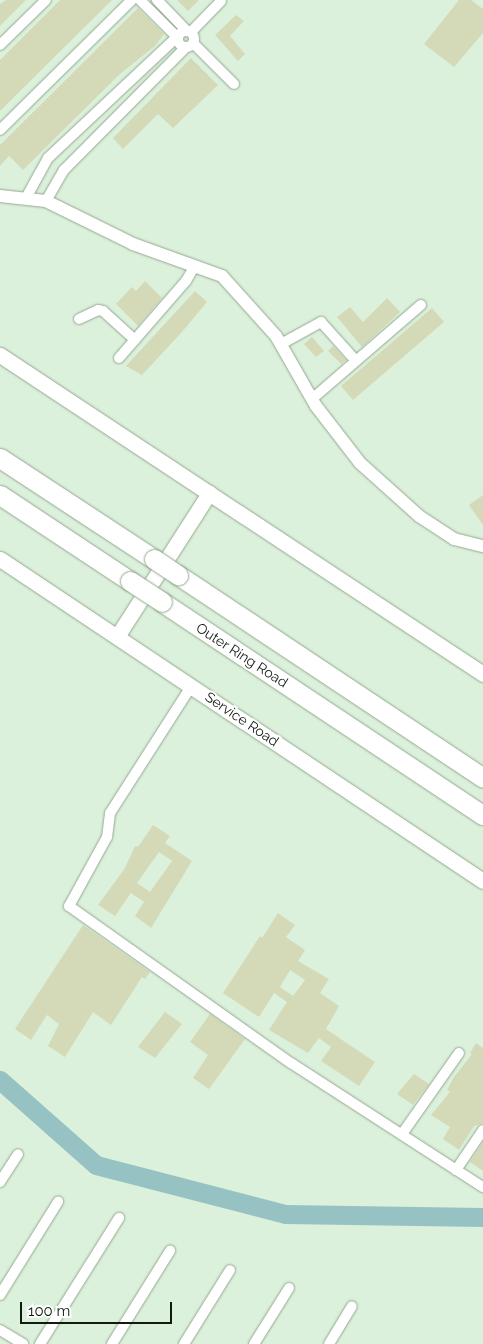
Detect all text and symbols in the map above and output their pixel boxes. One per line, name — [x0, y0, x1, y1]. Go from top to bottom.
street label: Outer Ring Road — [193, 619, 291, 691]
street label: Service Road — [202, 688, 282, 750]
scale bar — [22, 1292, 175, 1324]
text: 100 m — [28, 1302, 70, 1320]

